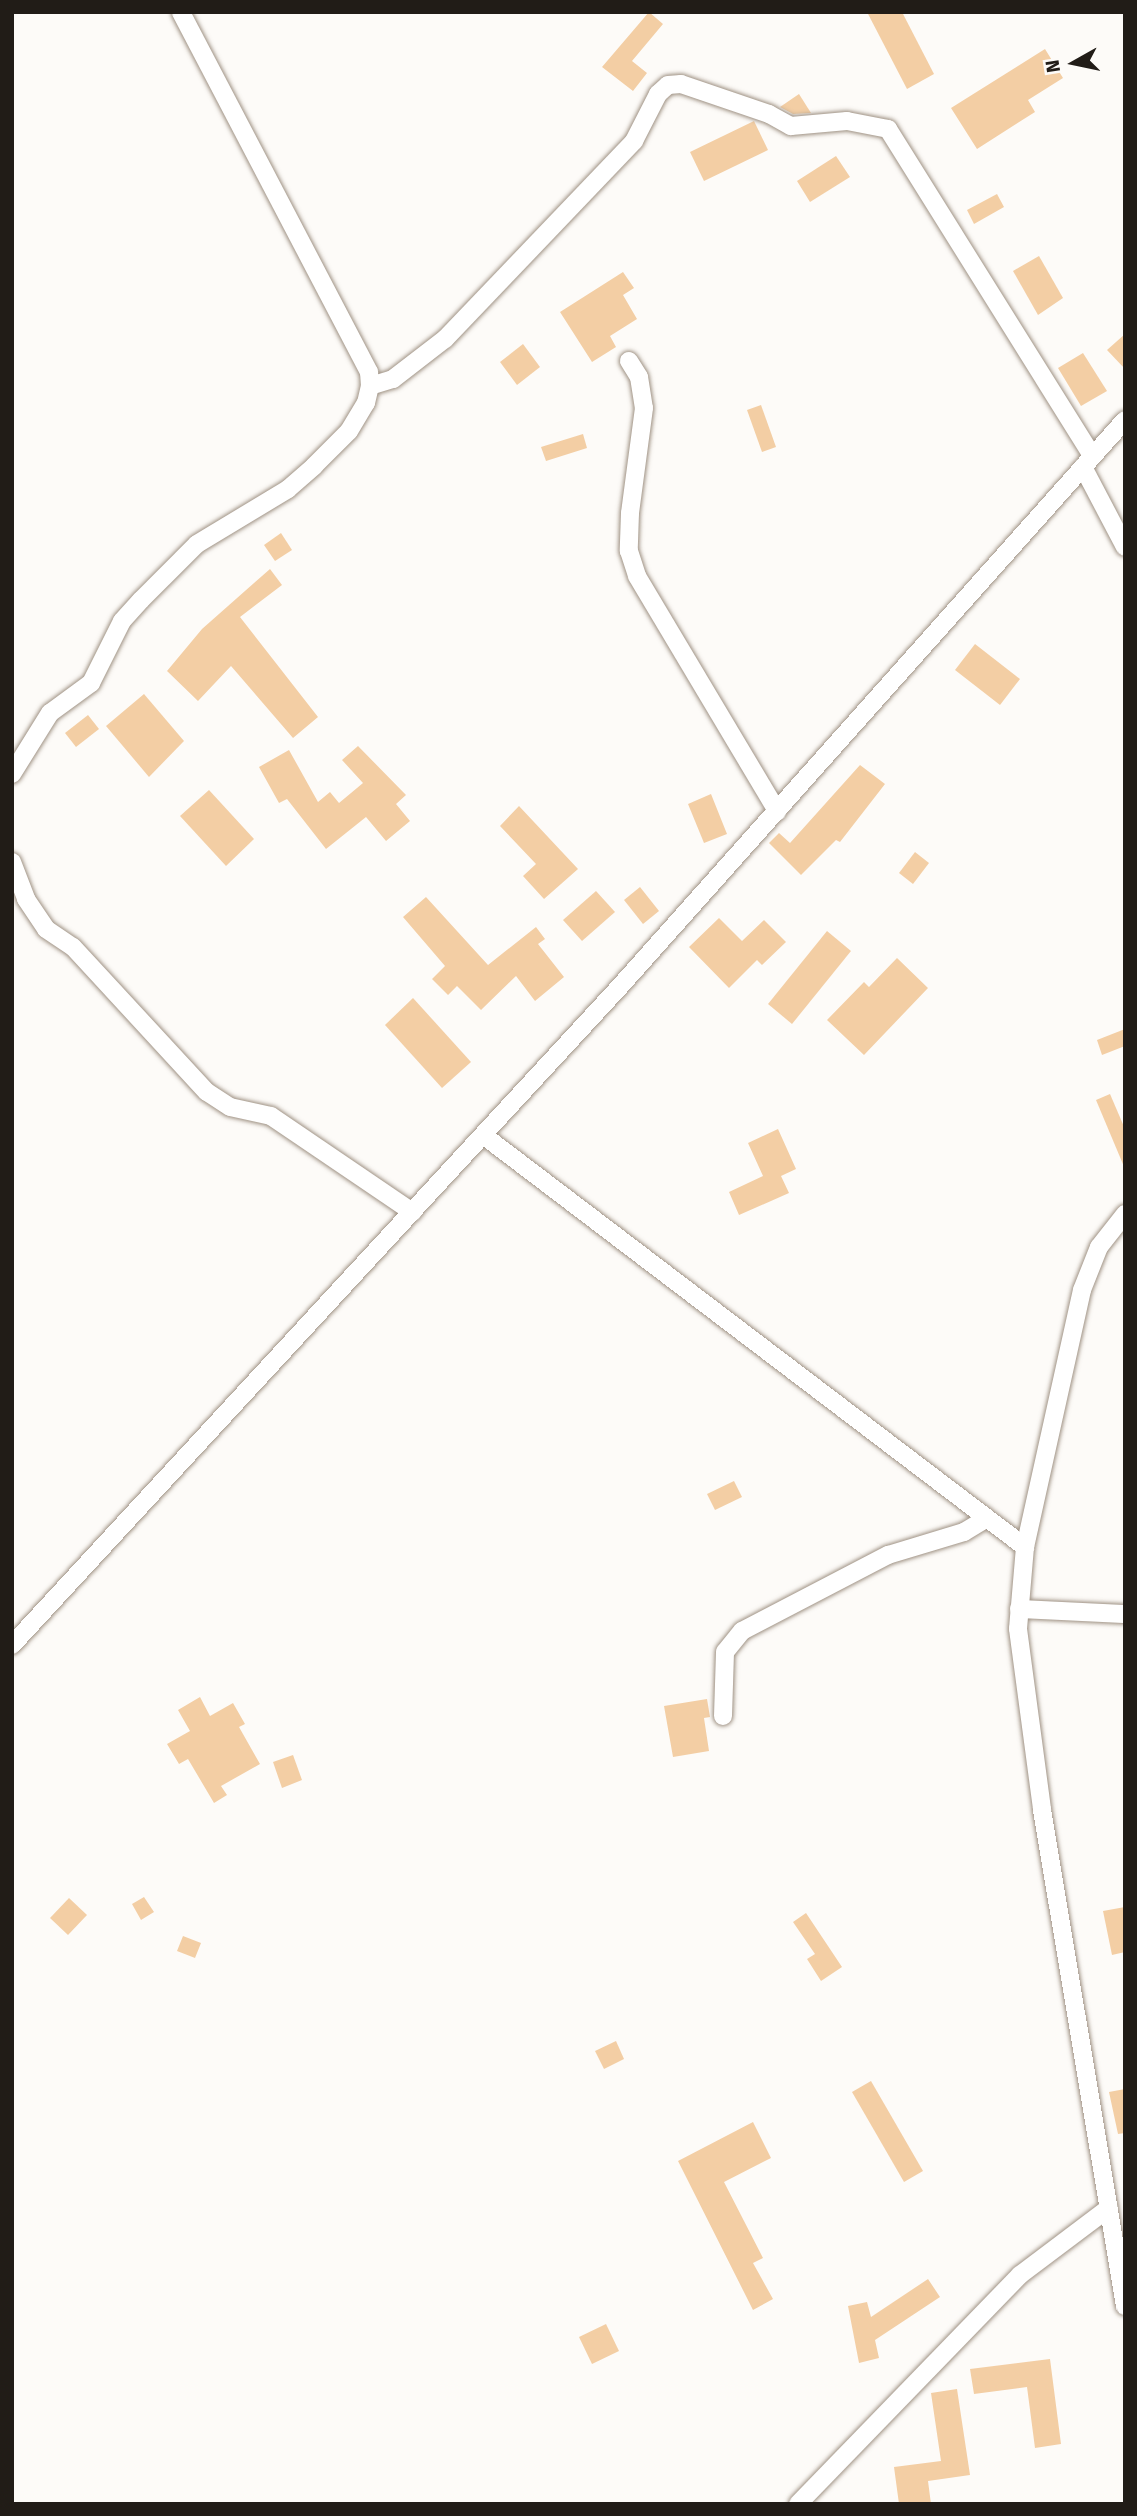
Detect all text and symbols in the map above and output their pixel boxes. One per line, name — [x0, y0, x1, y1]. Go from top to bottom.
north arrow — [1039, 28, 1109, 98]
text: N — [1040, 58, 1065, 74]

